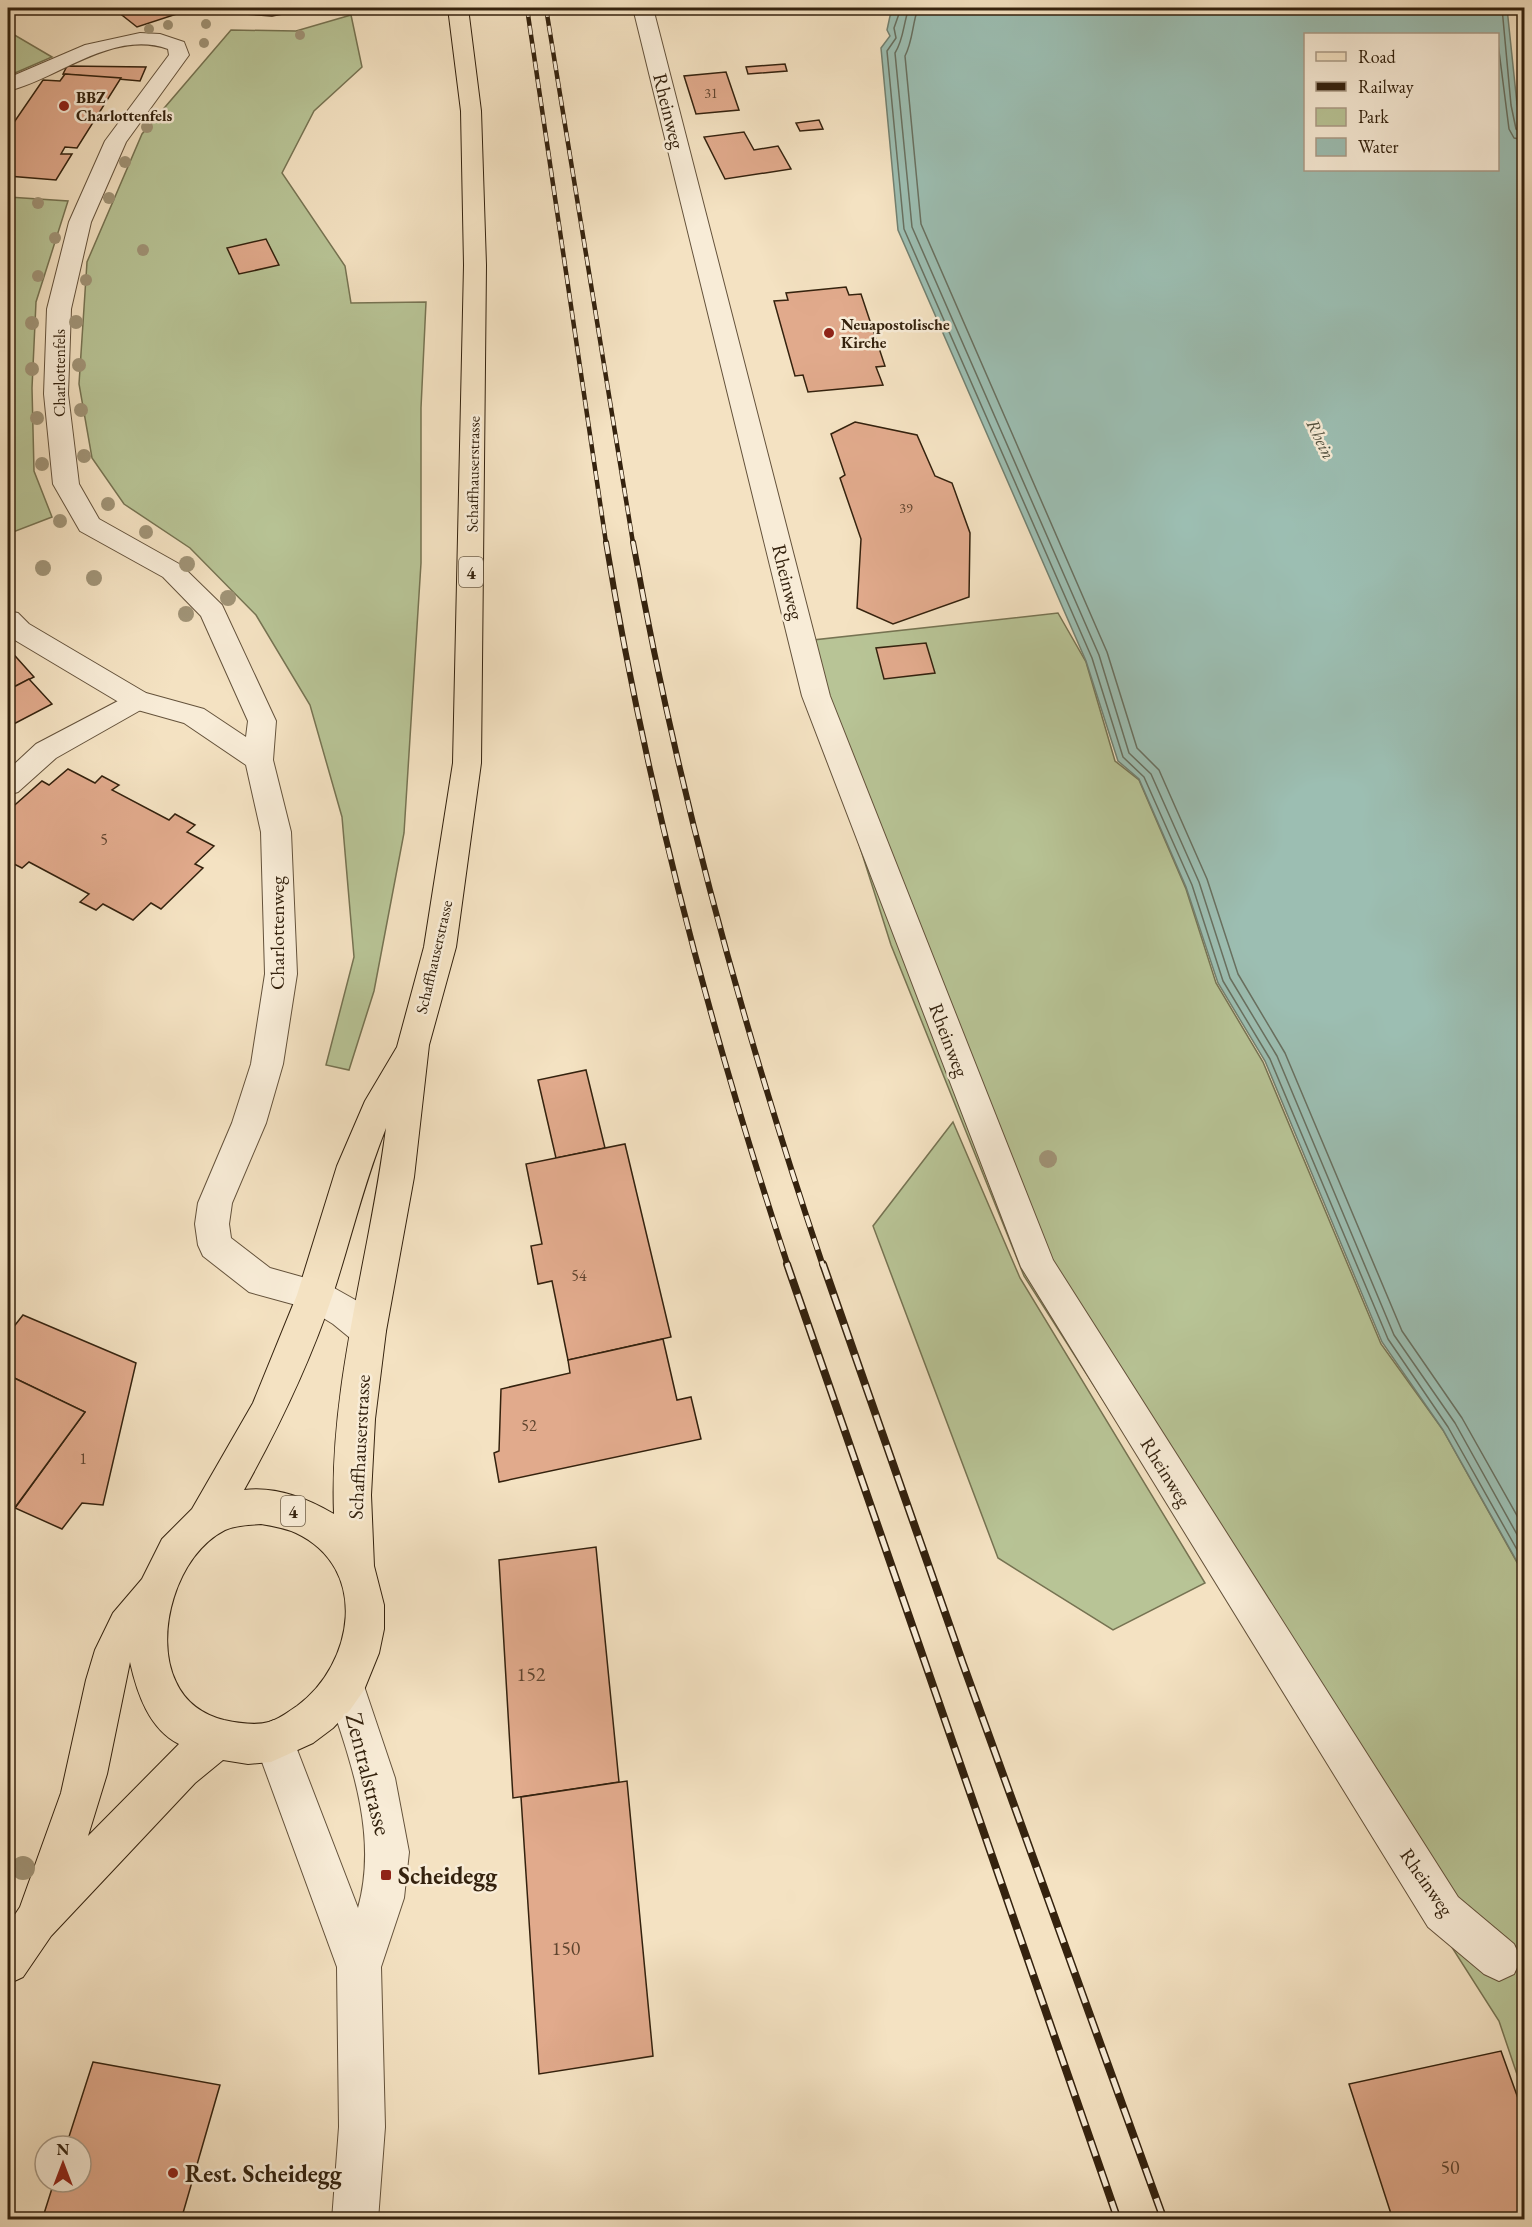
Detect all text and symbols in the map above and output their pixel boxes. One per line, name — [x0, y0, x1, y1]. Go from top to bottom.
legend — [1304, 33, 1499, 171]
text: Road — [1358, 45, 1397, 68]
street label: Rheinweg — [647, 70, 691, 152]
text: Railway — [1358, 75, 1414, 98]
house number: 31 — [704, 84, 718, 102]
place label: BBZ Charlottenfels — [76, 87, 172, 126]
marker: BBZ Charlottenfels — [57, 99, 71, 113]
text: Park — [1358, 105, 1389, 128]
text: Water — [1358, 135, 1399, 158]
place label: Neuapostolische Kirche — [841, 314, 950, 353]
marker: Neuapostolische Kirche — [822, 326, 836, 340]
street label: Charlottenfels — [49, 329, 70, 417]
water label: Rhein — [1302, 415, 1340, 463]
street label: Schaffhauserstrasse — [461, 416, 485, 532]
house number: 39 — [899, 499, 913, 517]
street label: Rheinweg — [766, 541, 810, 623]
road number: 4 — [459, 557, 483, 587]
house number: 5 — [100, 829, 108, 850]
street label: Charlottenweg — [264, 876, 290, 990]
street label: Schaffhauserstrasse — [411, 898, 457, 1016]
street label: Rheinweg — [923, 999, 975, 1081]
house number: 54 — [571, 1265, 587, 1286]
street label: Schaffhauserstrasse — [342, 1374, 376, 1520]
house number: 52 — [521, 1415, 537, 1436]
street label: Rheinweg — [1135, 1432, 1198, 1512]
house number: 1 — [79, 1448, 87, 1469]
road number: 4 — [281, 1496, 305, 1526]
house number: 152 — [517, 1661, 546, 1687]
street label: Zentralstrasse — [339, 1710, 399, 1838]
street label: Rheinweg — [1394, 1843, 1460, 1921]
place label: Scheidegg — [398, 1860, 498, 1892]
marker: Scheidegg — [379, 1868, 393, 1882]
house number: 150 — [552, 1935, 581, 1961]
north arrow — [33, 2134, 93, 2194]
text: N — [57, 2139, 70, 2160]
house number: 50 — [1440, 2154, 1460, 2180]
place label: Rest. Scheidegg — [185, 2158, 343, 2190]
marker: Rest. Scheidegg — [166, 2166, 180, 2180]

